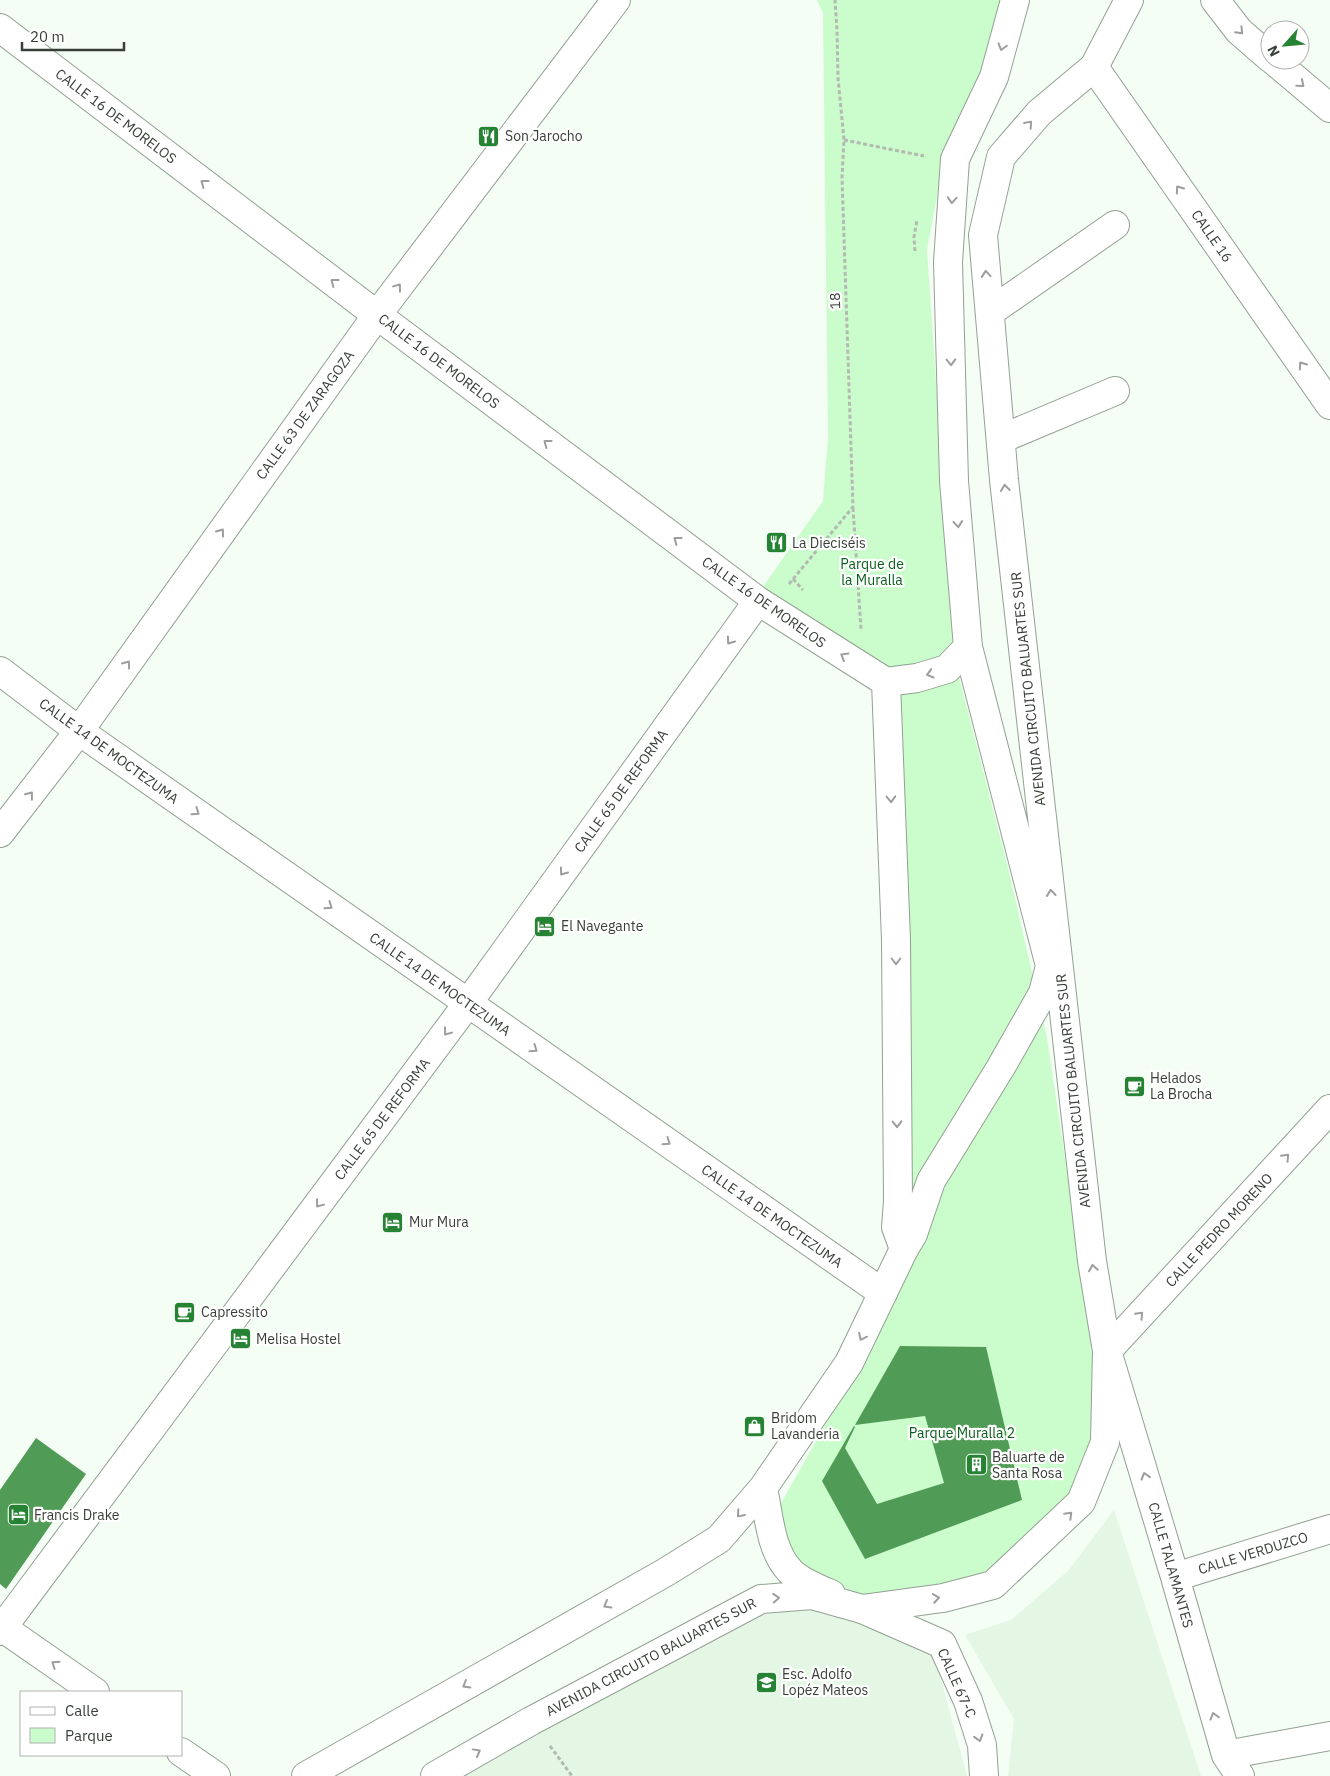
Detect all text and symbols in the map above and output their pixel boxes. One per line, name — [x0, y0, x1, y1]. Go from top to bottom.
scale bar — [22, 20, 125, 52]
north arrow — [1260, 20, 1310, 70]
one-way arrow — [1234, 25, 1243, 34]
text: 20 m — [30, 27, 65, 46]
one-way arrow — [998, 42, 1008, 51]
text: N — [1263, 42, 1284, 60]
street label: CALLE 16 DE MORELOS — [52, 65, 180, 167]
one-way arrow — [1296, 79, 1305, 88]
one-way arrow — [1023, 121, 1032, 130]
restaurant icon: Son Jarocho — [477, 124, 501, 148]
place label: Son Jarocho — [505, 127, 583, 145]
one-way arrow — [201, 181, 210, 189]
one-way arrow — [1176, 185, 1185, 194]
one-way arrow — [947, 196, 958, 204]
street label: CALLE 16 — [1187, 206, 1237, 266]
one-way arrow — [981, 270, 992, 278]
one-way arrow — [330, 278, 339, 287]
one-way arrow — [393, 284, 401, 293]
street label: 18 — [826, 292, 844, 310]
street label: CALLE 16 DE MORELOS — [375, 310, 503, 412]
street label: CALLE 63 DE ZARAGOZA — [252, 347, 358, 483]
one-way arrow — [945, 358, 956, 366]
one-way arrow — [1299, 361, 1308, 371]
one-way arrow — [544, 440, 553, 448]
one-way arrow — [1000, 484, 1011, 492]
one-way arrow — [952, 520, 963, 528]
one-way arrow — [215, 528, 224, 538]
restaurant icon: La Dieciséis — [764, 531, 788, 555]
place label: La Dieciséis — [792, 534, 866, 552]
one-way arrow — [673, 537, 683, 546]
street label: CALLE 16 DE MORELOS — [699, 552, 829, 652]
park label: Parque de la Muralla — [840, 555, 904, 589]
street label: AVENIDA CIRCUITO BALUARTES SUR — [1007, 571, 1049, 807]
one-way arrow — [726, 635, 736, 644]
one-way arrow — [841, 652, 850, 662]
one-way arrow — [121, 661, 129, 670]
one-way arrow — [927, 669, 935, 679]
street label: CALLE 14 DE MOCTEZUMA — [36, 694, 182, 808]
street label: CALLE 65 DE REFORMA — [570, 726, 672, 856]
one-way arrow — [24, 792, 32, 801]
one-way arrow — [886, 796, 896, 803]
one-way arrow — [190, 806, 200, 815]
one-way arrow — [560, 866, 569, 876]
one-way arrow — [1046, 889, 1057, 897]
one-way arrow — [323, 900, 333, 909]
hotel icon: El Navegante — [533, 914, 557, 938]
place label: El Navegante — [561, 917, 644, 935]
street label: CALLE 14 DE MOCTEZUMA — [366, 928, 514, 1040]
one-way arrow — [891, 958, 901, 966]
street label: AVENIDA CIRCUITO BALUARTES SUR — [1052, 973, 1094, 1209]
one-way arrow — [444, 1026, 453, 1036]
one-way arrow — [528, 1043, 537, 1052]
street label: CALLE 65 DE REFORMA — [330, 1054, 434, 1184]
place label: Helados La Brocha — [1150, 1069, 1213, 1103]
cafe icon: Helados La Brocha — [1122, 1074, 1146, 1098]
one-way arrow — [892, 1120, 902, 1128]
one-way arrow — [661, 1136, 671, 1145]
one-way arrow — [1280, 1153, 1289, 1162]
street label: CALLE 14 DE MOCTEZUMA — [698, 1160, 846, 1272]
street label: CALLE PEDRO MORENO — [1161, 1169, 1277, 1291]
one-way arrow — [316, 1198, 324, 1207]
hotel icon: Mur Mura — [381, 1210, 405, 1234]
place label: Mur Mura — [409, 1213, 469, 1231]
one-way arrow — [1089, 1264, 1099, 1272]
cafe icon: Capressito — [173, 1300, 197, 1324]
place label: Capressito — [201, 1303, 268, 1321]
one-way arrow — [1134, 1311, 1143, 1320]
hotel icon: Melisa Hostel — [228, 1327, 252, 1351]
place label: Melisa Hostel — [256, 1330, 341, 1348]
one-way arrow — [858, 1332, 868, 1341]
place label: Bridom Lavanderia — [771, 1409, 840, 1443]
shop icon: Bridom Lavanderia — [743, 1414, 767, 1438]
park label: Parque Muralla 2 — [909, 1424, 1015, 1442]
place label: Baluarte de Santa Rosa — [992, 1448, 1065, 1482]
building icon: Baluarte de Santa Rosa — [964, 1453, 988, 1477]
one-way arrow — [1140, 1472, 1150, 1480]
street label: CALLE TALAMANTES — [1144, 1500, 1198, 1630]
hotel icon: Francis Drake — [6, 1503, 30, 1527]
place label: Francis Drake — [34, 1506, 120, 1524]
one-way arrow — [737, 1509, 746, 1518]
one-way arrow — [1063, 1511, 1072, 1520]
street label: CALLE VERDUZCO — [1196, 1528, 1310, 1578]
one-way arrow — [772, 1592, 780, 1603]
street label: AVENIDA CIRCUITO BALUARTES SUR — [543, 1594, 759, 1720]
one-way arrow — [931, 1594, 940, 1604]
one-way arrow — [604, 1599, 613, 1609]
street label: CALLE 67-C — [934, 1645, 980, 1721]
one-way arrow — [51, 1661, 61, 1670]
place label: Esc. Adolfo Lopéz Mateos — [782, 1665, 868, 1699]
school or university icon: Esc. Adolfo Lopéz Mateos — [754, 1670, 778, 1694]
one-way arrow — [462, 1679, 471, 1689]
legend — [20, 1691, 182, 1756]
text: Calle — [65, 1701, 99, 1720]
one-way arrow — [1210, 1712, 1220, 1720]
text: Parque — [65, 1726, 113, 1745]
one-way arrow — [974, 1733, 984, 1741]
one-way arrow — [472, 1748, 481, 1758]

